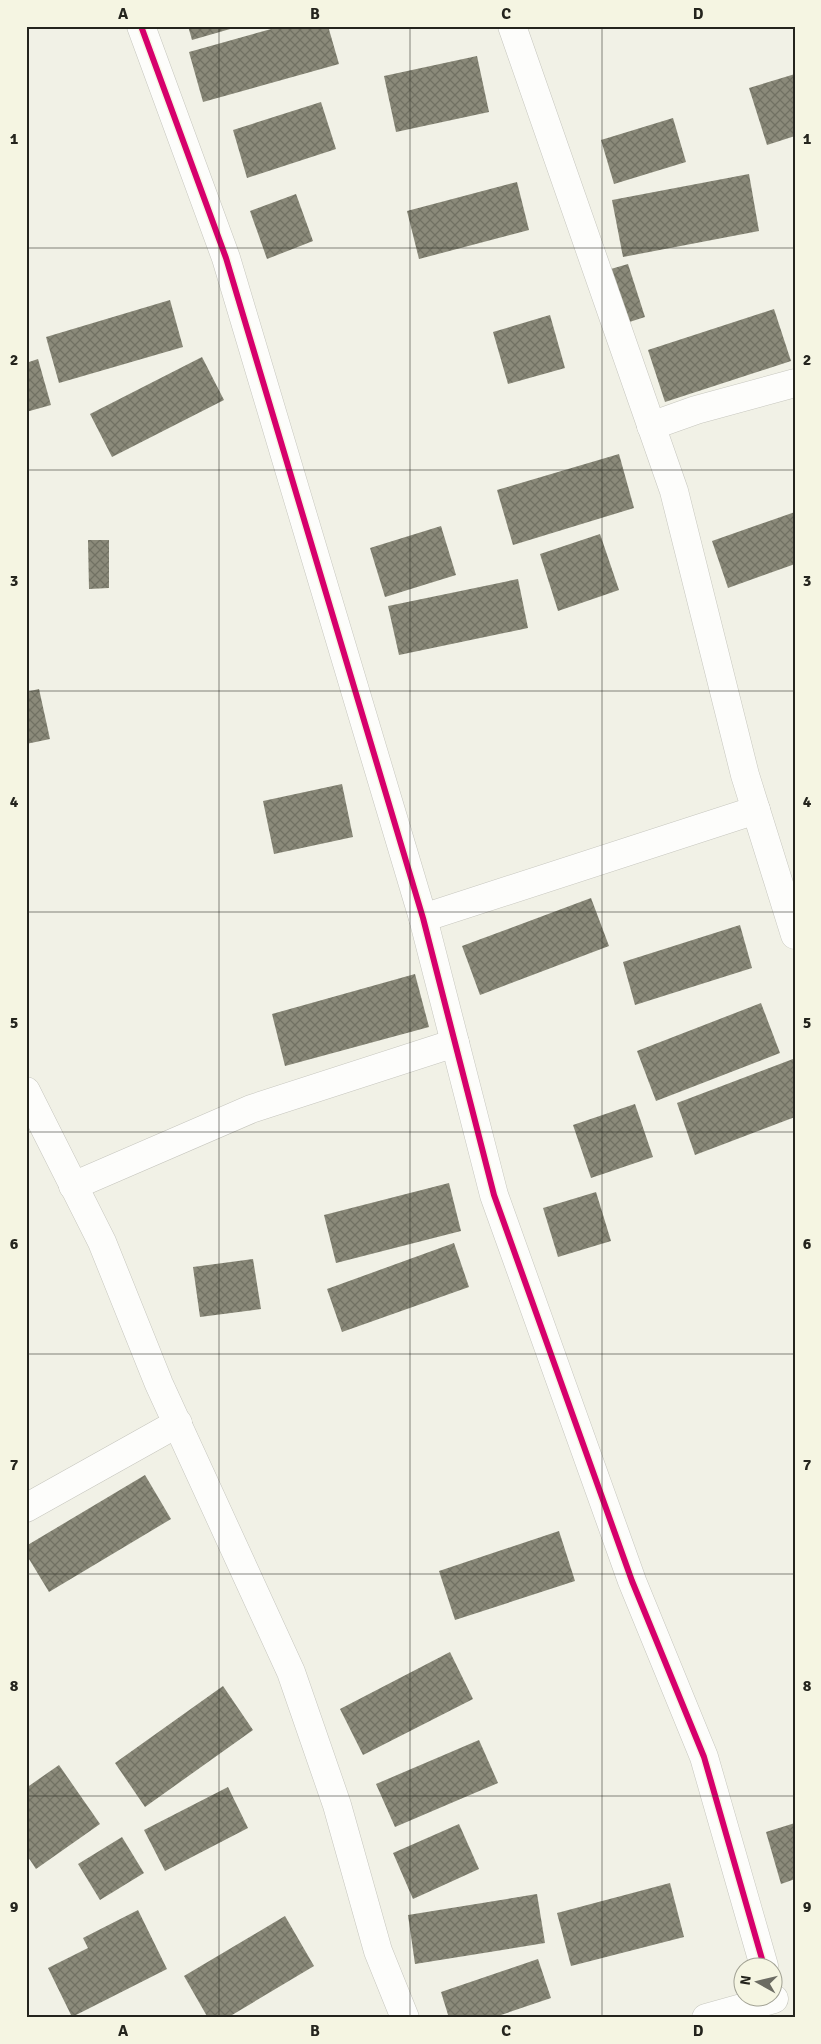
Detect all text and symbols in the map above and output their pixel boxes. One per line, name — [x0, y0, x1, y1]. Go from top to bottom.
text: A — [118, 4, 129, 24]
text: B — [310, 4, 320, 24]
text: C — [501, 4, 511, 24]
text: D — [693, 4, 704, 24]
text: 1 — [10, 129, 19, 149]
text: 1 — [803, 129, 812, 149]
text: 2 — [10, 350, 18, 370]
text: 2 — [803, 350, 811, 370]
text: 3 — [10, 571, 18, 591]
text: 3 — [803, 571, 811, 591]
text: 4 — [10, 792, 19, 812]
text: 4 — [803, 792, 812, 812]
text: 5 — [10, 1013, 18, 1033]
text: 5 — [803, 1013, 811, 1033]
text: 6 — [10, 1234, 19, 1254]
text: 6 — [803, 1234, 812, 1254]
text: 7 — [10, 1455, 19, 1475]
text: 7 — [803, 1455, 812, 1475]
text: 8 — [10, 1676, 19, 1696]
text: 8 — [803, 1676, 812, 1696]
text: 9 — [10, 1897, 19, 1917]
text: 9 — [803, 1897, 812, 1917]
north arrow — [734, 1956, 784, 2006]
text: N — [737, 1974, 755, 1986]
text: A — [118, 2021, 129, 2041]
text: B — [310, 2021, 320, 2041]
text: C — [501, 2021, 511, 2041]
text: D — [693, 2021, 704, 2041]

